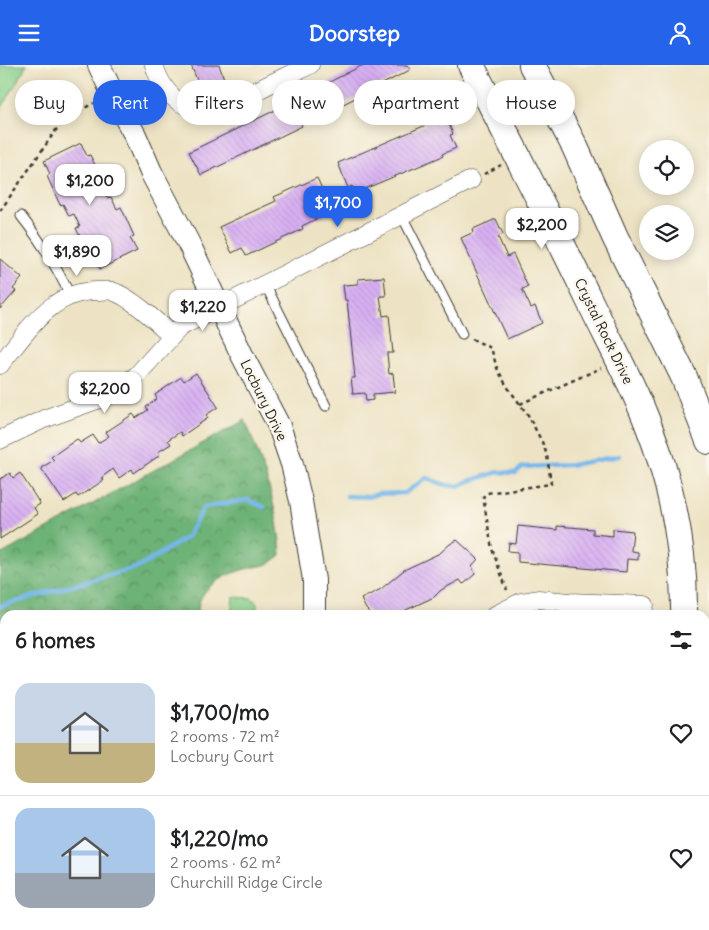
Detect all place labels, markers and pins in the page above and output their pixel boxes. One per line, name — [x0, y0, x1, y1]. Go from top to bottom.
pin: $1,200 — [49, 163, 131, 206]
pin: $1,700 — [297, 185, 379, 228]
pin: $2,200 — [501, 207, 583, 250]
pin: $1,890 — [36, 235, 118, 277]
pin: $1,220 — [162, 289, 244, 332]
pin: $2,200 — [64, 371, 146, 414]

